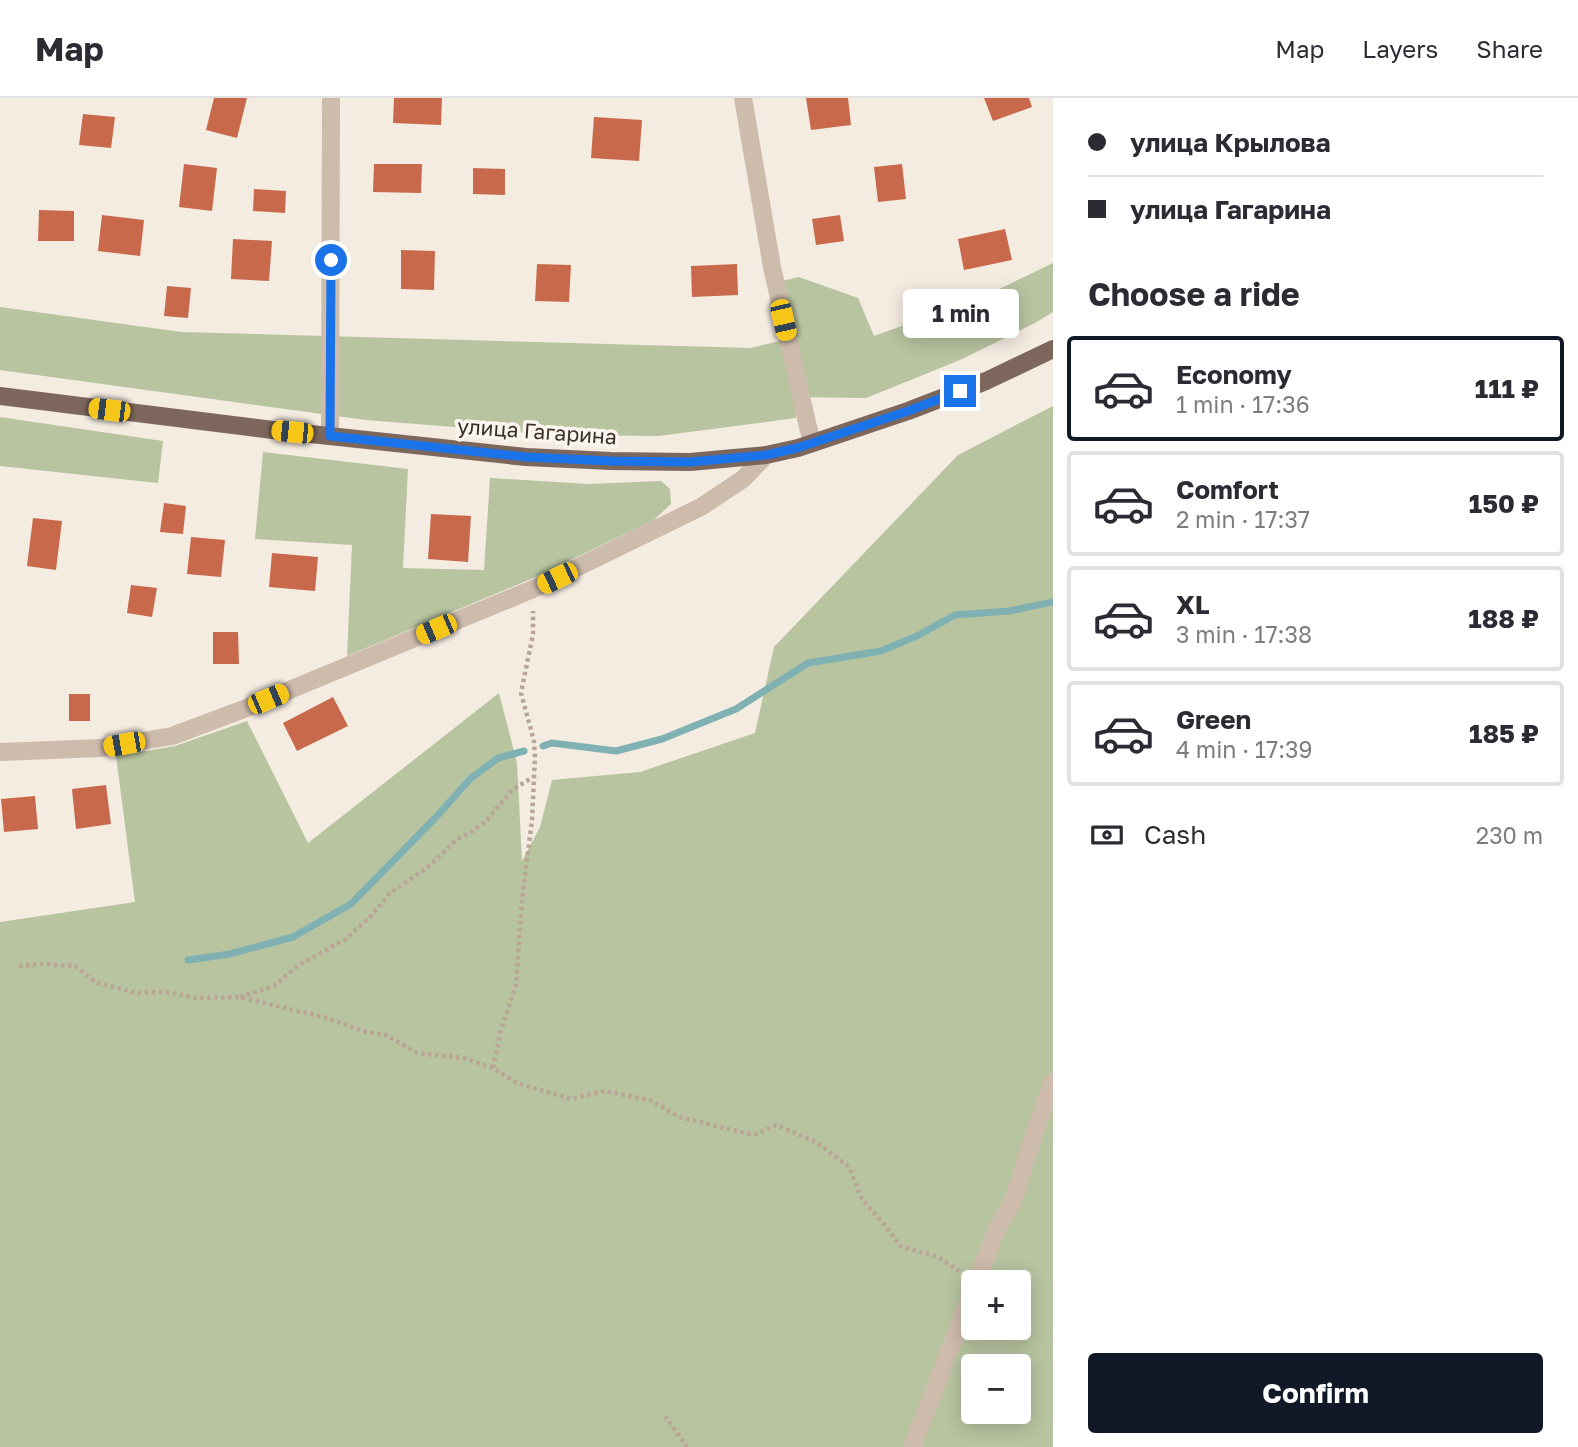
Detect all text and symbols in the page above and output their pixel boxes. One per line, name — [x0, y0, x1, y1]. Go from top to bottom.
text: Map — [35, 29, 104, 68]
text: Map — [1275, 34, 1324, 63]
text: Layers — [1362, 34, 1438, 63]
text: Share — [1476, 34, 1543, 63]
text: улица Крылова — [1130, 127, 1331, 158]
text: улица Гагарина — [1130, 194, 1331, 225]
route start — [315, 244, 347, 276]
text: Choose a ride — [1088, 275, 1300, 313]
callout: 1 min — [902, 289, 1018, 338]
car — [769, 297, 798, 343]
text: 1 min — [932, 299, 990, 327]
icon: car — [1092, 357, 1155, 420]
text: Economy — [1176, 359, 1292, 390]
text: 111 ₽ — [1475, 373, 1539, 404]
route end — [944, 375, 976, 407]
text: 1 min · 17:36 — [1176, 390, 1310, 418]
car — [87, 397, 132, 423]
street label: улица Гагарина — [456, 412, 618, 450]
car — [271, 419, 314, 445]
icon: car — [1092, 472, 1155, 535]
text: Comfort — [1176, 474, 1279, 505]
text: 150 ₽ — [1469, 488, 1539, 519]
text: 2 min · 17:37 — [1176, 505, 1310, 533]
car — [534, 559, 581, 597]
icon: car — [1092, 587, 1155, 650]
text: XL — [1176, 589, 1210, 620]
text: 188 ₽ — [1468, 603, 1539, 634]
car — [413, 611, 460, 647]
text: 3 min · 17:38 — [1176, 620, 1312, 648]
car — [245, 681, 292, 717]
icon: car — [1092, 702, 1155, 765]
text: Green — [1176, 704, 1251, 735]
text: 185 ₽ — [1469, 718, 1539, 749]
car — [102, 730, 147, 758]
text: 4 min · 17:39 — [1176, 735, 1312, 763]
icon: cash — [1088, 816, 1126, 854]
text: Cash — [1144, 819, 1206, 850]
text: 230 m — [1476, 821, 1543, 849]
map controls — [961, 1270, 1031, 1424]
button: + — [961, 1270, 1031, 1340]
button: Confirm — [1088, 1353, 1543, 1433]
button: − — [961, 1354, 1031, 1424]

